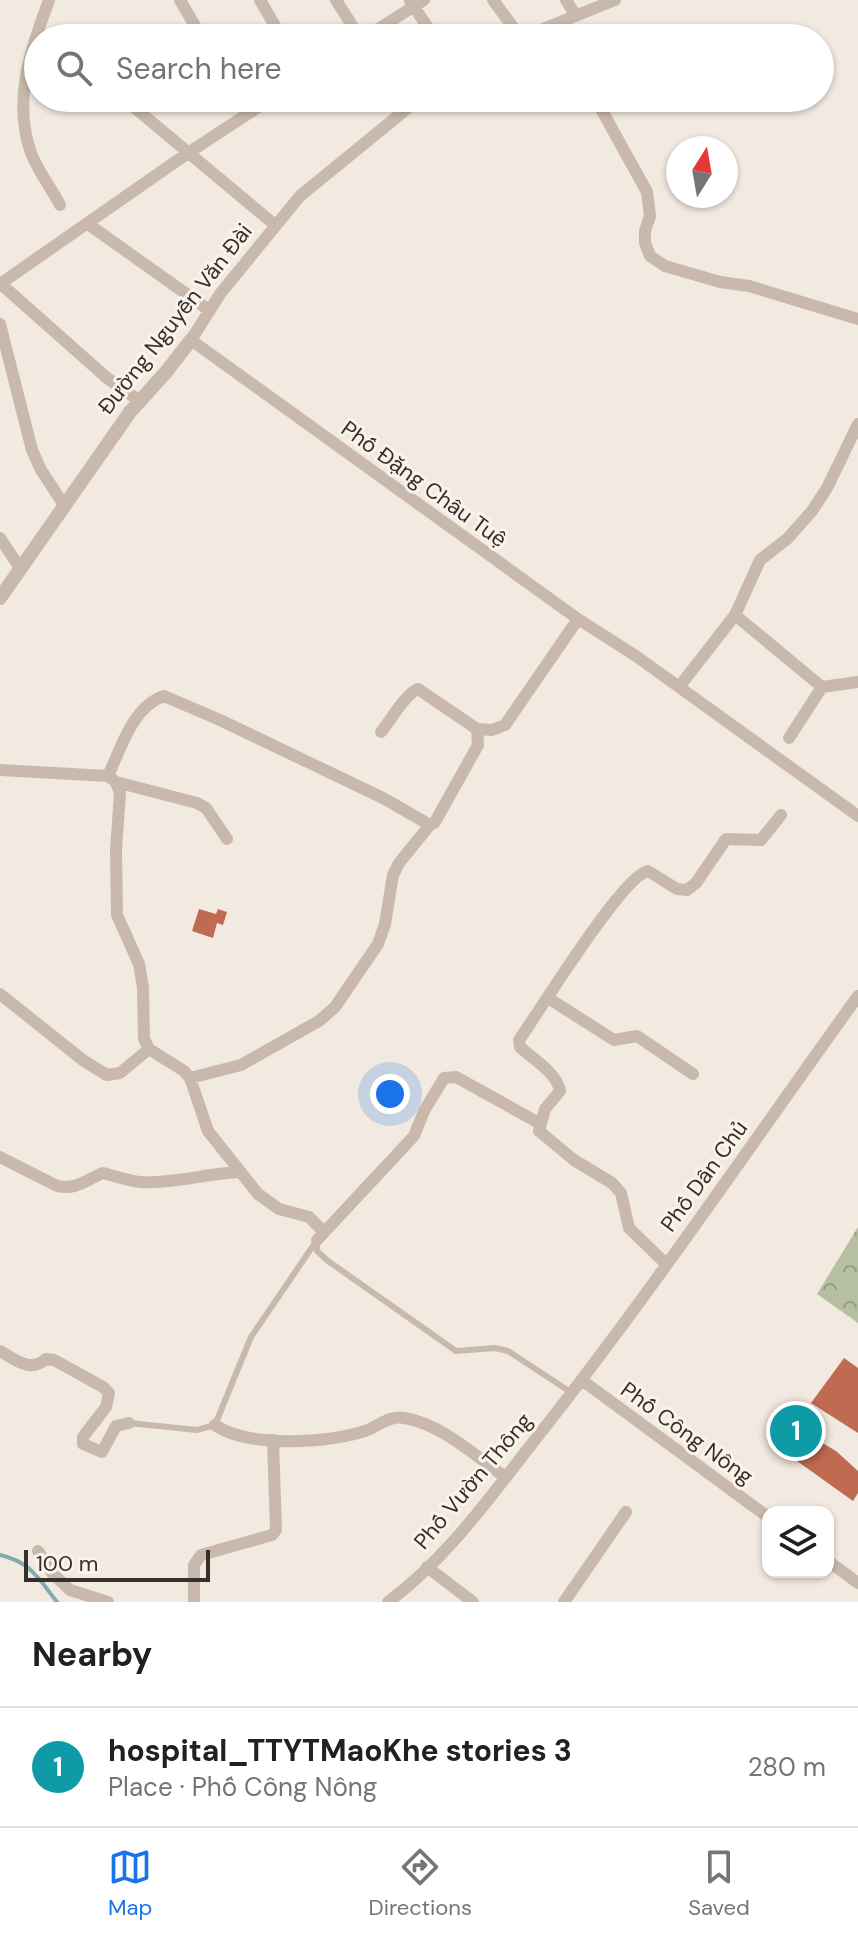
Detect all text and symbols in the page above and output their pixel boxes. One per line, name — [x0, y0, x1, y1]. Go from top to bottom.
search box — [24, 24, 834, 112]
icon: search — [52, 46, 96, 90]
text: Search here — [116, 49, 282, 88]
north arrow — [666, 136, 738, 208]
street label: Đường Nguyễn Văn Đài — [91, 218, 259, 420]
street label: Phố Đặng Châu Tuệ — [335, 414, 513, 554]
your location — [370, 1074, 410, 1114]
street label: Phố Dân Chủ — [654, 1115, 754, 1237]
street label: Phố Công Nông — [615, 1375, 759, 1491]
pin: 1 — [770, 1401, 822, 1461]
street label: Phố Vườn Thông — [407, 1407, 539, 1555]
map controls — [762, 1506, 834, 1578]
button: layers — [762, 1506, 834, 1578]
scale bar — [24, 1546, 210, 1582]
text: 100 m — [36, 1549, 98, 1578]
text: Nearby — [32, 1632, 152, 1677]
text: hospital_TTYTMaoKhe stories 3 — [108, 1731, 572, 1770]
text: 1 — [53, 1750, 63, 1784]
text: 280 m — [748, 1750, 826, 1784]
text: Place · Phố Công Nông — [108, 1770, 377, 1804]
tab: Map — [108, 1845, 152, 1922]
tab: Directions — [369, 1845, 472, 1922]
tab: Saved — [688, 1845, 750, 1922]

